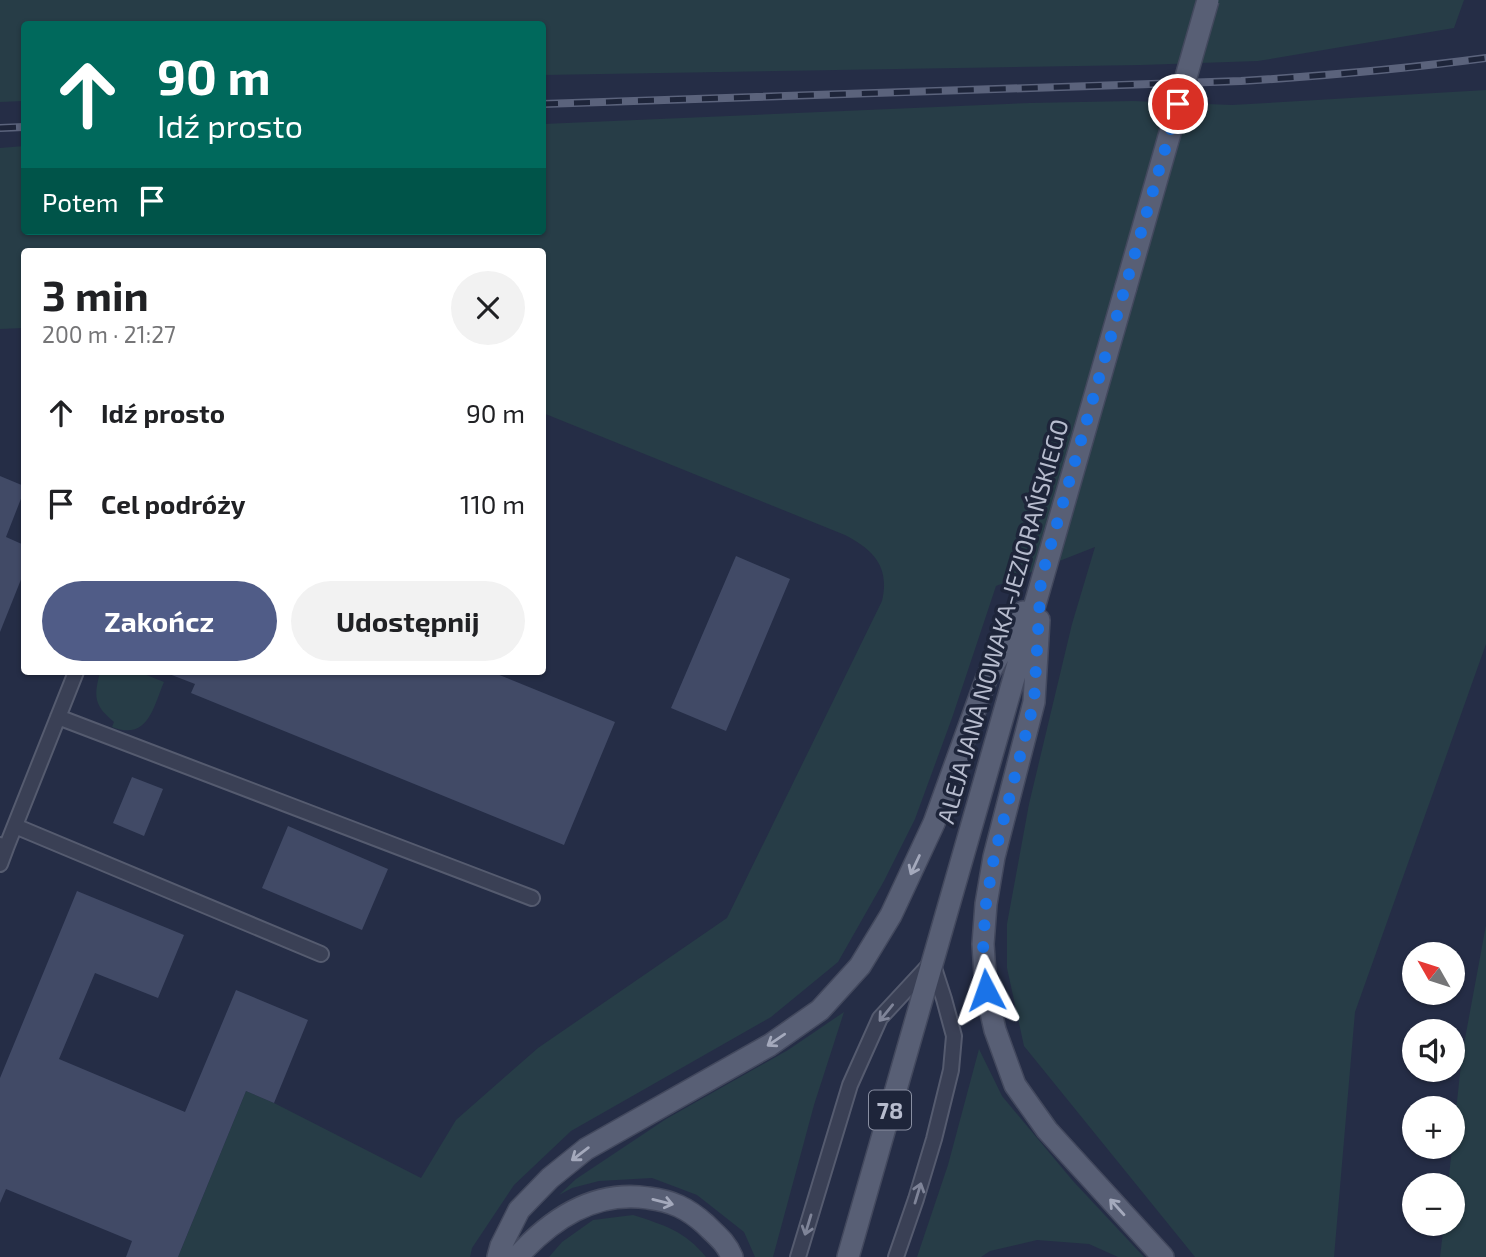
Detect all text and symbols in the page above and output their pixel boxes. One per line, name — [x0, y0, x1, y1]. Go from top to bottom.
text: 90 m — [157, 46, 271, 105]
icon: ahead — [42, 49, 133, 140]
pin — [1148, 74, 1208, 134]
icon: arrive — [1159, 85, 1197, 123]
text: Idź prosto — [157, 106, 303, 144]
icon: arrive — [133, 182, 171, 220]
text: Potem — [42, 186, 119, 217]
text: 3 min — [42, 269, 149, 319]
button: close — [451, 271, 525, 345]
text: 200 m · 21:27 — [42, 320, 176, 348]
icon: ahead — [42, 394, 80, 432]
text: Idź prosto — [101, 397, 225, 428]
text: 90 m — [466, 397, 525, 428]
street label: ALEJA JANA NOWAKA-JEZIORAŃSKIEGO — [930, 415, 1074, 827]
icon: arrive — [42, 485, 80, 523]
text: Cel podróży — [101, 488, 246, 519]
text: 110 m — [460, 488, 525, 519]
button: Zakończ — [42, 581, 277, 661]
button: Udostępnij — [291, 581, 525, 661]
one-way arrow — [907, 854, 920, 875]
north arrow — [1402, 942, 1465, 1004]
map controls — [1402, 942, 1465, 1236]
position arrow — [949, 953, 1023, 1027]
one-way arrow — [878, 1004, 894, 1022]
button: sound — [1402, 1019, 1465, 1082]
one-way arrow — [767, 1033, 787, 1047]
road number: 78 — [869, 1091, 911, 1130]
button: + — [1402, 1096, 1465, 1159]
one-way arrow — [571, 1147, 590, 1162]
button: − — [1402, 1173, 1465, 1236]
one-way arrow — [913, 1182, 925, 1204]
one-way arrow — [651, 1196, 674, 1209]
one-way arrow — [1109, 1198, 1125, 1216]
one-way arrow — [800, 1214, 813, 1236]

